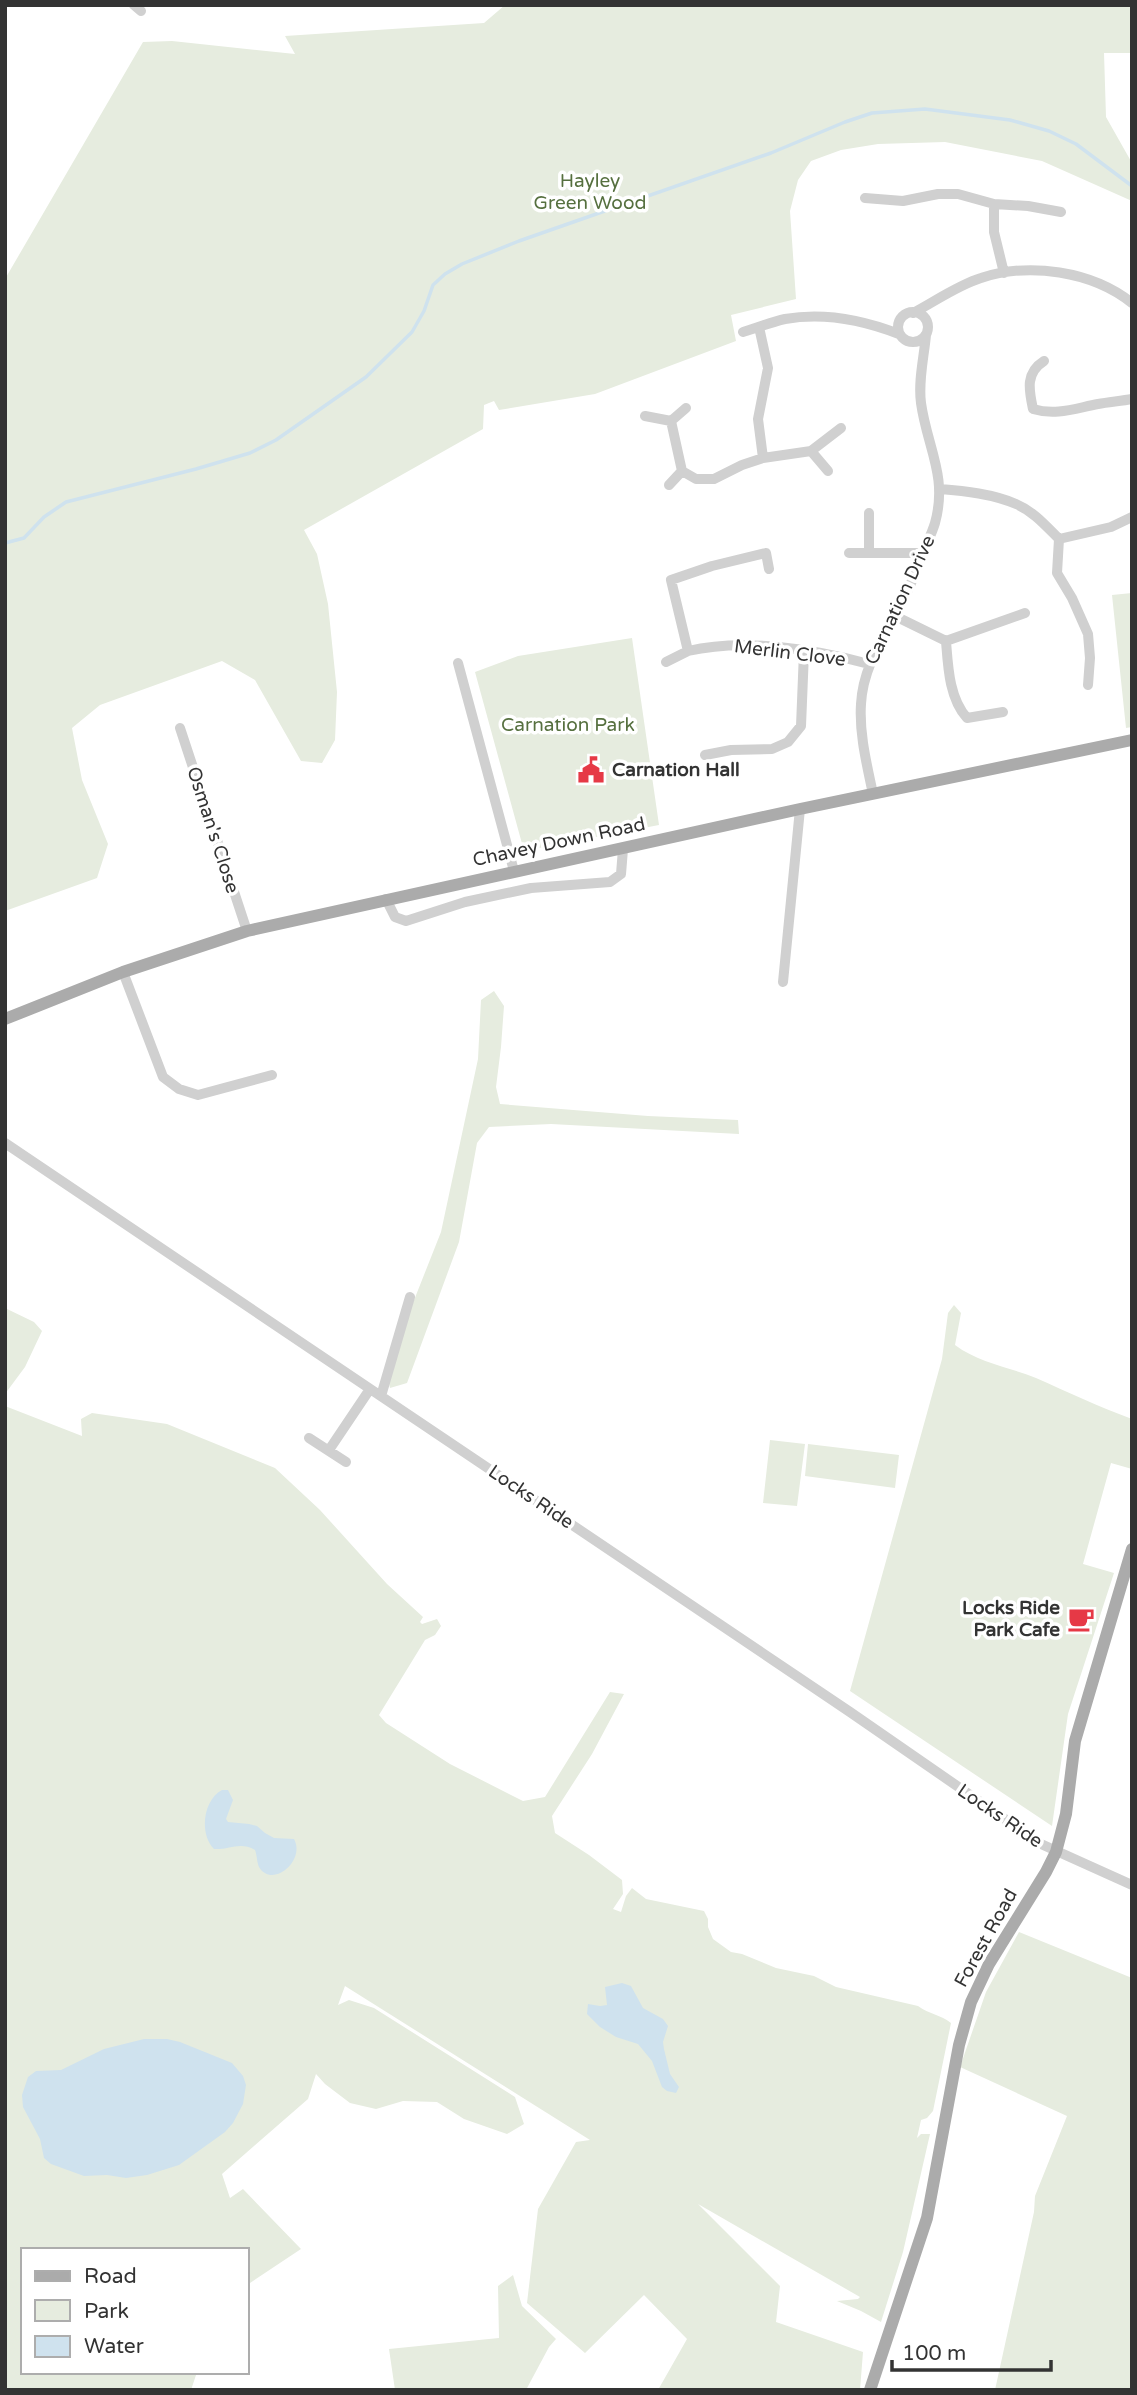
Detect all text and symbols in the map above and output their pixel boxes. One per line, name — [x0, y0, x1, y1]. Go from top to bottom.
park label: Hayley Green Wood — [534, 170, 646, 214]
street label: Carnation Drive — [860, 532, 940, 668]
street label: Merlin Clove — [733, 635, 847, 671]
park label: Carnation Park — [501, 714, 635, 736]
public building icon: Carnation Hall — [576, 755, 606, 785]
place label: Carnation Hall — [612, 759, 740, 781]
street label: Osman's Close — [182, 764, 244, 896]
street label: Chavey Down Road — [471, 813, 647, 871]
street label: Locks Ride — [484, 1460, 578, 1534]
place label: Locks Ride Park Cafe — [962, 1597, 1060, 1641]
cafe icon: Locks Ride Park Cafe — [1066, 1604, 1096, 1634]
street label: Locks Ride — [953, 1779, 1047, 1853]
street label: Forest Road — [950, 1885, 1022, 1991]
legend — [21, 2248, 248, 2374]
text: Road — [84, 2264, 137, 2289]
text: Park — [84, 2299, 129, 2324]
scale bar — [892, 2328, 1051, 2372]
text: Water — [84, 2334, 144, 2359]
text: 100 m — [902, 2341, 966, 2366]

